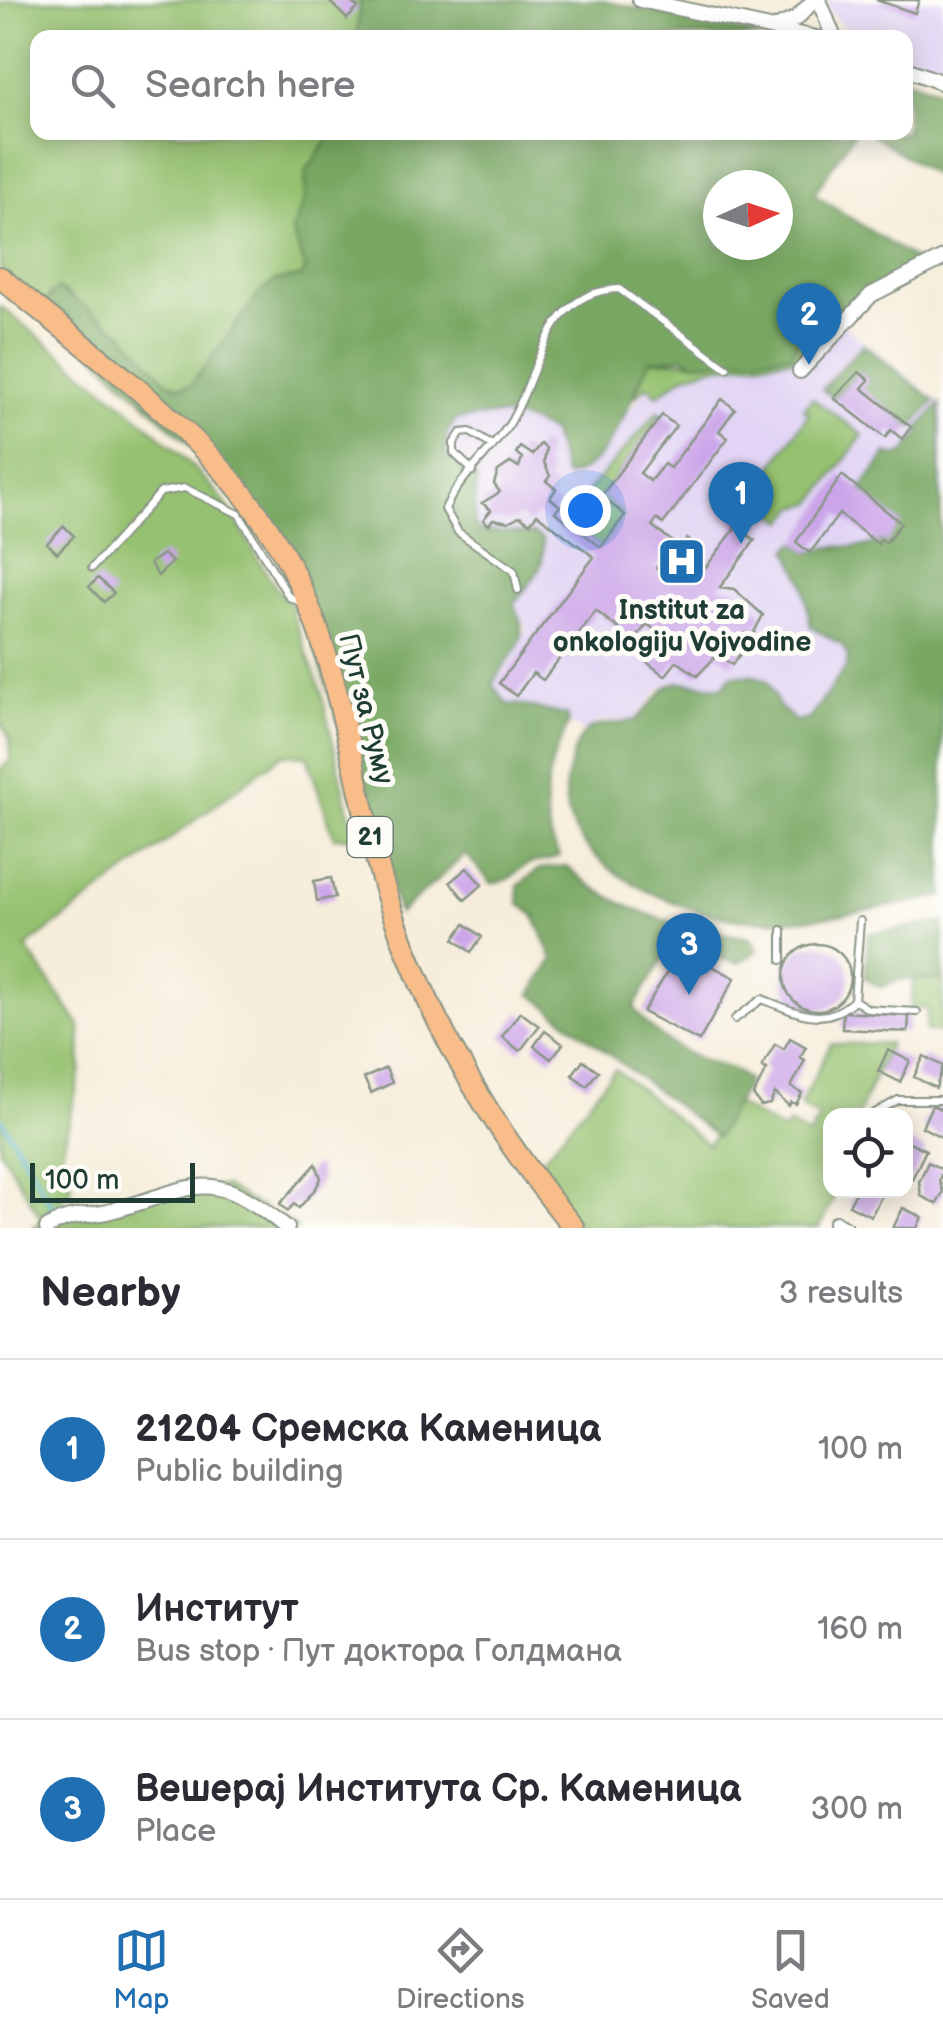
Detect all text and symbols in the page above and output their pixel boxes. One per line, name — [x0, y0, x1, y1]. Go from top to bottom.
search box — [30, 30, 913, 140]
icon: search — [65, 58, 120, 113]
text: Search here — [145, 63, 356, 108]
north arrow — [703, 170, 793, 260]
pin: 2 — [776, 282, 842, 365]
pin: 1 — [708, 462, 774, 544]
your location — [560, 485, 611, 536]
hospital icon: Institut za onkologiju Vojvodine — [656, 536, 708, 588]
place label: Institut za onkologiju Vojvodine — [553, 594, 811, 659]
street label: Пут за Руму — [331, 630, 401, 788]
road number: 21 — [348, 817, 392, 857]
pin: 3 — [656, 912, 722, 995]
map controls — [823, 1108, 913, 1198]
button: locate — [823, 1108, 913, 1198]
scale bar — [30, 1158, 195, 1202]
text: 100 m — [45, 1164, 119, 1197]
text: Nearby — [40, 1268, 180, 1319]
text: 3 results — [779, 1274, 903, 1313]
text: 21204 Сремска Каменица — [135, 1407, 601, 1452]
text: 1 — [66, 1430, 79, 1469]
text: 100 m — [818, 1430, 903, 1469]
text: Public building — [135, 1452, 344, 1491]
text: Институт — [135, 1587, 298, 1632]
text: 2 — [63, 1610, 82, 1649]
text: 160 m — [817, 1610, 903, 1649]
text: Bus stop · Пут доктора Голдмана — [135, 1632, 622, 1671]
text: Вешерај Института Ср. Каменица — [135, 1767, 741, 1812]
text: 3 — [63, 1790, 82, 1829]
text: 300 m — [811, 1790, 903, 1829]
text: Place — [135, 1812, 216, 1851]
tab: Map — [113, 1923, 170, 2016]
tab: Directions — [396, 1923, 525, 2016]
tab: Saved — [751, 1923, 830, 2016]

